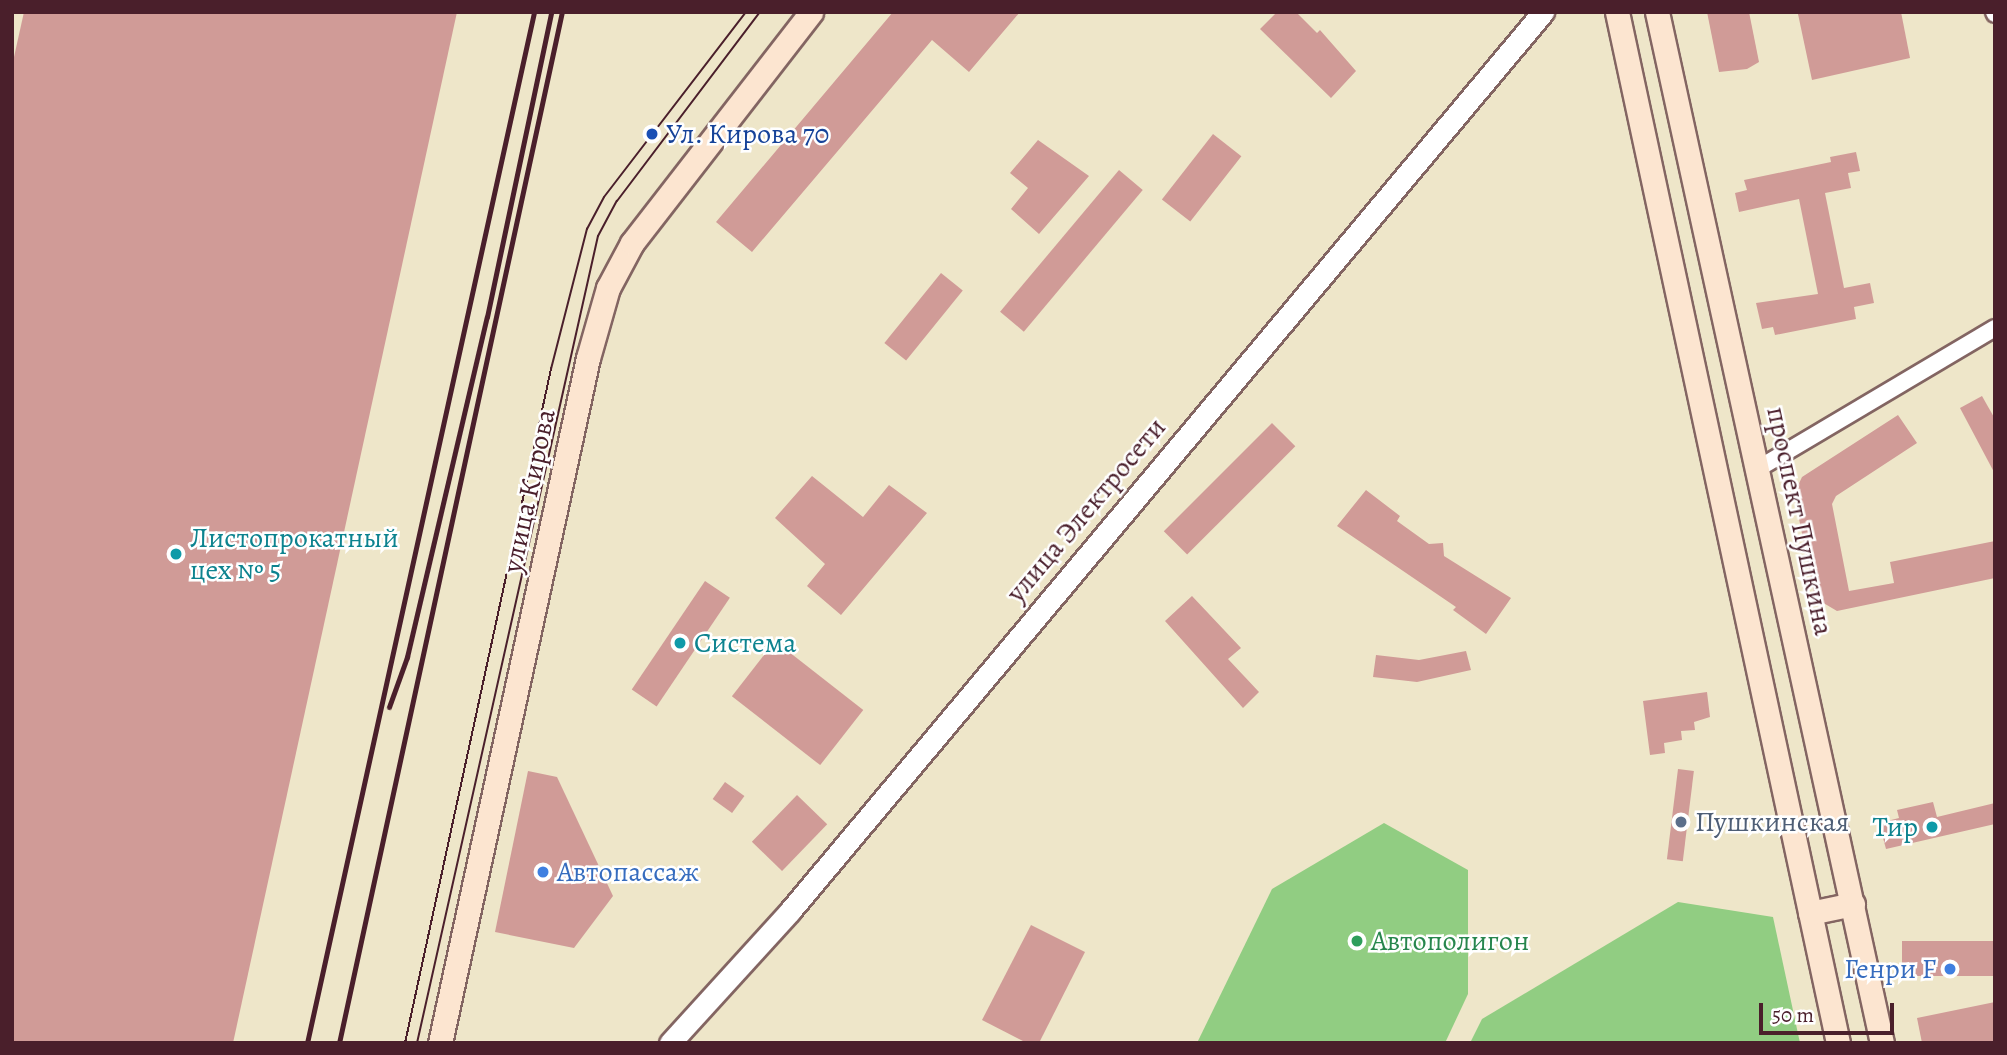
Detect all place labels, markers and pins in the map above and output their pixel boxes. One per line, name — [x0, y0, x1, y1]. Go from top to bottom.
place label: Ул. Кирова 70 — [666, 117, 830, 151]
marker: Ул. Кирова 70 — [644, 126, 660, 142]
place label: Листопрокатный цех № 5 — [190, 521, 399, 587]
marker: Листопрокатный цех № 5 — [168, 546, 184, 562]
place label: Система — [694, 626, 796, 660]
marker: Система — [672, 635, 688, 651]
place label: Пушкинская — [1695, 805, 1849, 839]
place label: Тир — [1872, 810, 1918, 844]
marker: Пушкинская — [1673, 814, 1689, 830]
marker: Тир — [1924, 819, 1940, 835]
place label: Автопассаж — [557, 855, 699, 889]
marker: Автопассаж — [535, 864, 551, 880]
place label: Автополигон — [1371, 924, 1529, 958]
marker: Автополигон — [1349, 933, 1365, 949]
place label: Генри F — [1844, 952, 1936, 986]
marker: Генри F — [1942, 961, 1958, 977]

